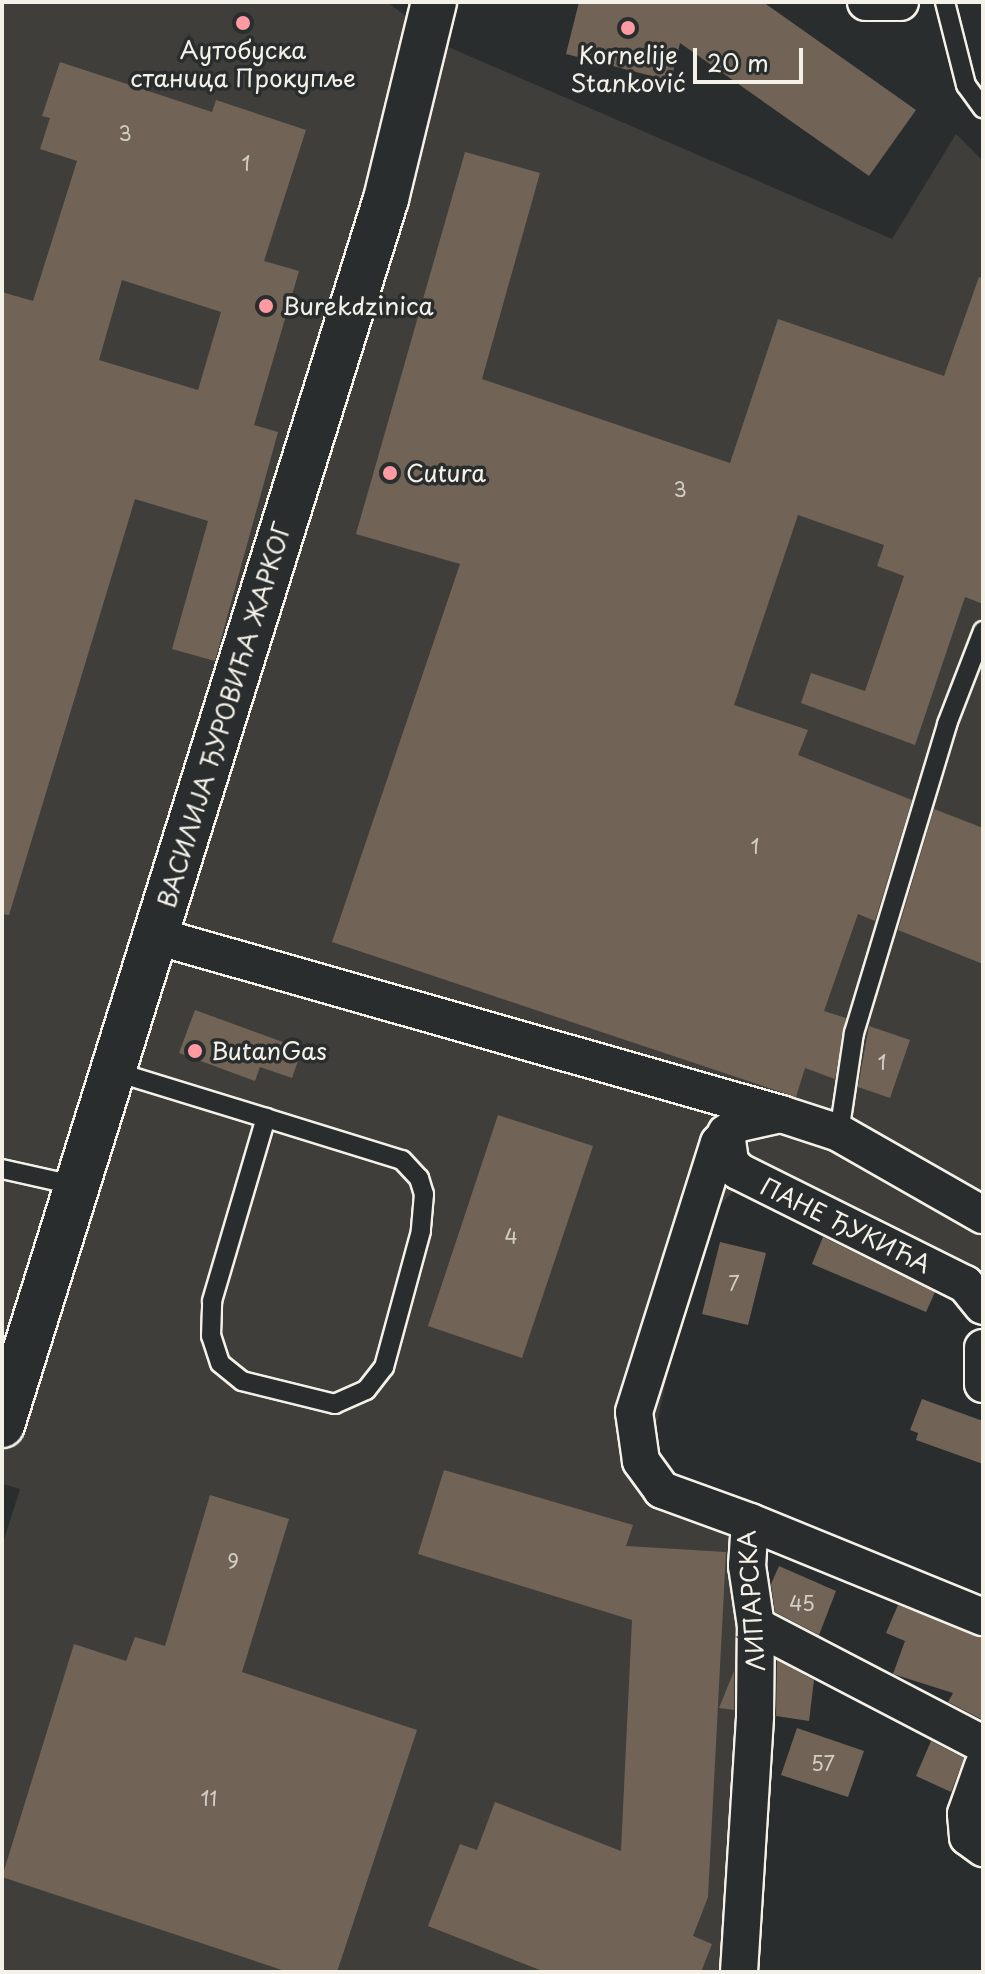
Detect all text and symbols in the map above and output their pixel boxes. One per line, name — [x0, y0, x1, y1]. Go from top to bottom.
marker: Аутобуска станица Прокупље — [234, 14, 252, 32]
marker: Kornelije Stanković — [619, 19, 637, 37]
scale bar — [697, 32, 807, 82]
place label: Аутобуска станица Прокупље — [130, 36, 356, 92]
place label: Kornelije Stanković — [570, 41, 686, 97]
text: 20 m — [707, 44, 769, 80]
house number: 3 — [118, 121, 132, 145]
house number: 1 — [242, 151, 250, 175]
place label: Burekdzinica — [282, 292, 434, 320]
marker: Burekdzinica — [257, 297, 275, 315]
place label: Cutura — [406, 459, 486, 487]
marker: Cutura — [381, 464, 399, 482]
house number: 3 — [673, 477, 687, 501]
street label: ВАСИЛИЈА ЂУРОВИЋА ЖАРКОГ — [151, 518, 297, 912]
house number: 1 — [751, 834, 759, 858]
place label: ButanGas — [211, 1037, 327, 1065]
marker: ButanGas — [186, 1042, 204, 1060]
house number: 1 — [878, 1050, 886, 1074]
street label: ПАНЕ ЂУКИЋА — [755, 1171, 937, 1279]
house number: 4 — [504, 1224, 518, 1248]
house number: 7 — [728, 1271, 740, 1295]
street label: ЛИПАРСКА — [732, 1530, 770, 1672]
house number: 9 — [227, 1549, 239, 1573]
house number: 45 — [789, 1591, 815, 1615]
house number: 57 — [811, 1751, 835, 1775]
house number: 11 — [201, 1786, 217, 1810]

